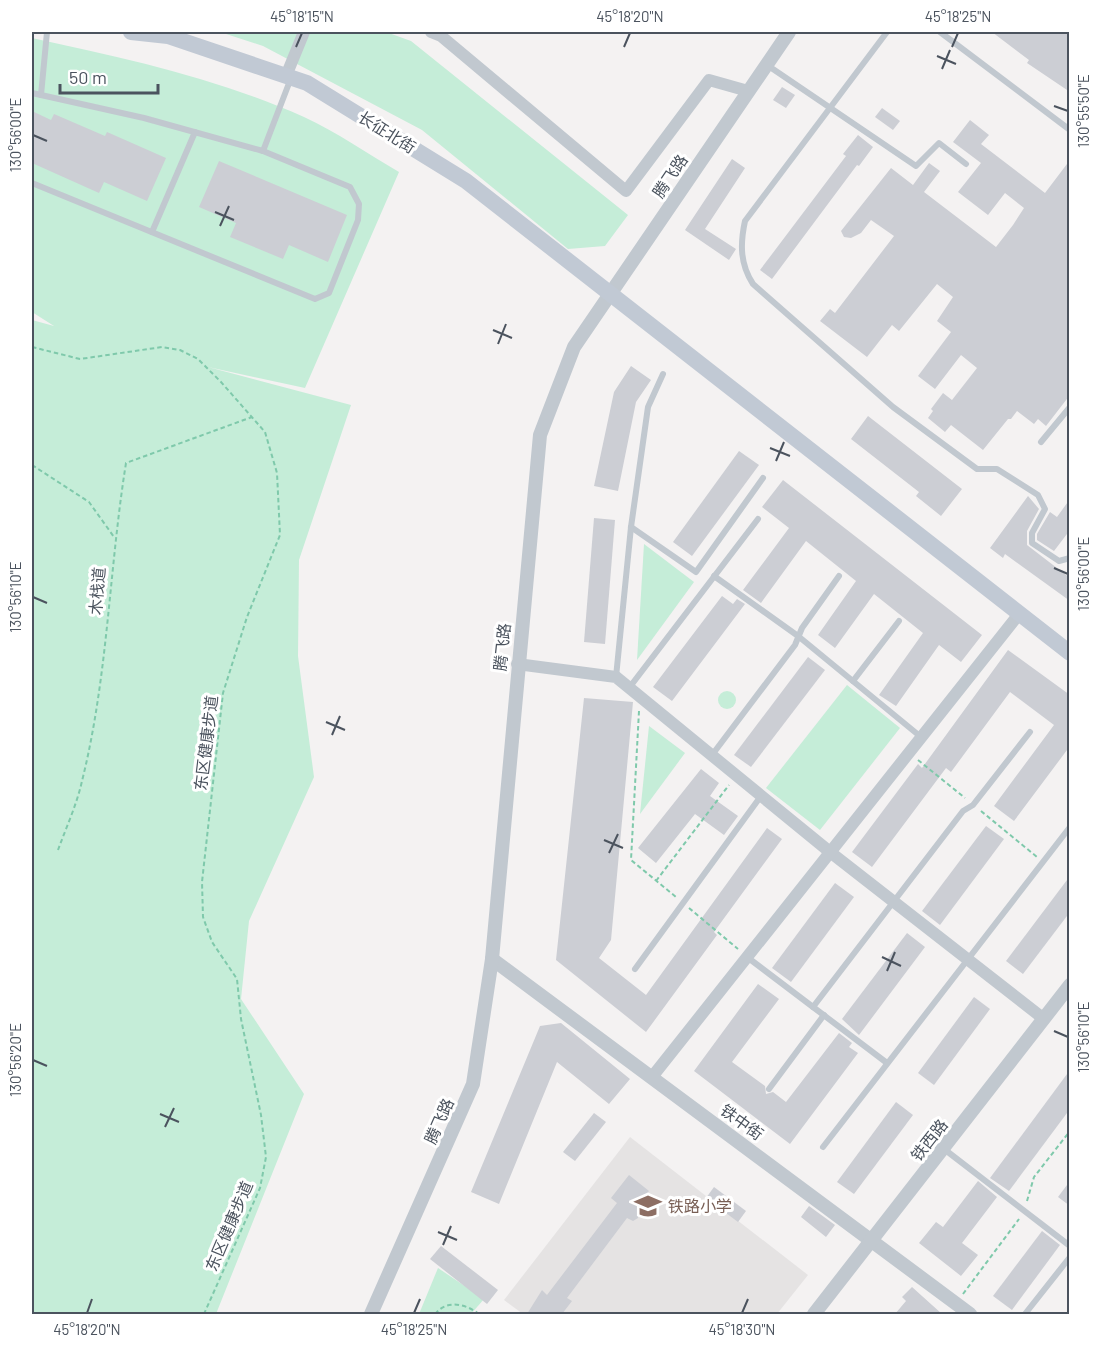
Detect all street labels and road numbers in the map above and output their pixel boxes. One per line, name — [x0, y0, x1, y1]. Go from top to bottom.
street label: 长征北街 — [355, 107, 419, 157]
street label: 腾飞路 — [648, 151, 691, 201]
street label: 木栈道 — [85, 566, 108, 616]
street label: 腾飞路 — [490, 622, 513, 672]
street label: 东区健康步道 — [190, 694, 221, 792]
street label: 腾飞路 — [420, 1095, 457, 1147]
street label: 铁中街 — [717, 1100, 767, 1143]
street label: 铁西路 — [906, 1115, 951, 1164]
street label: 东区健康步道 — [201, 1178, 256, 1274]

